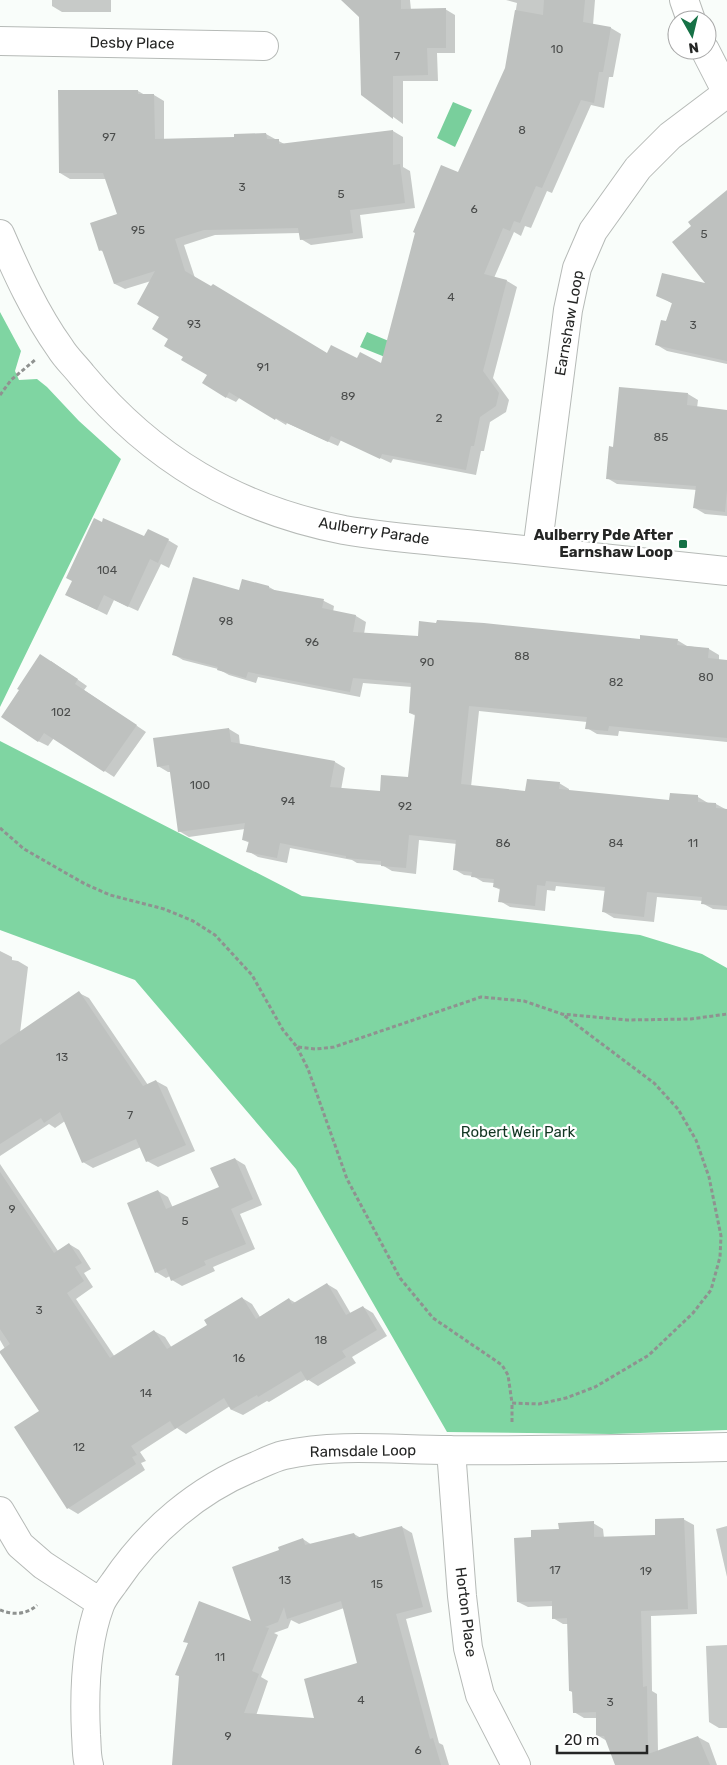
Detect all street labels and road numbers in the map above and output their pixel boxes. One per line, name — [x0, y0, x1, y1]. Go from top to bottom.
street label: Desby Place — [89, 33, 175, 53]
street label: Earnshaw Loop — [551, 269, 587, 377]
street label: Aulberry Parade — [317, 513, 431, 549]
street label: Ramsdale Loop — [310, 1441, 416, 1461]
street label: Horton Place — [452, 1566, 480, 1658]

